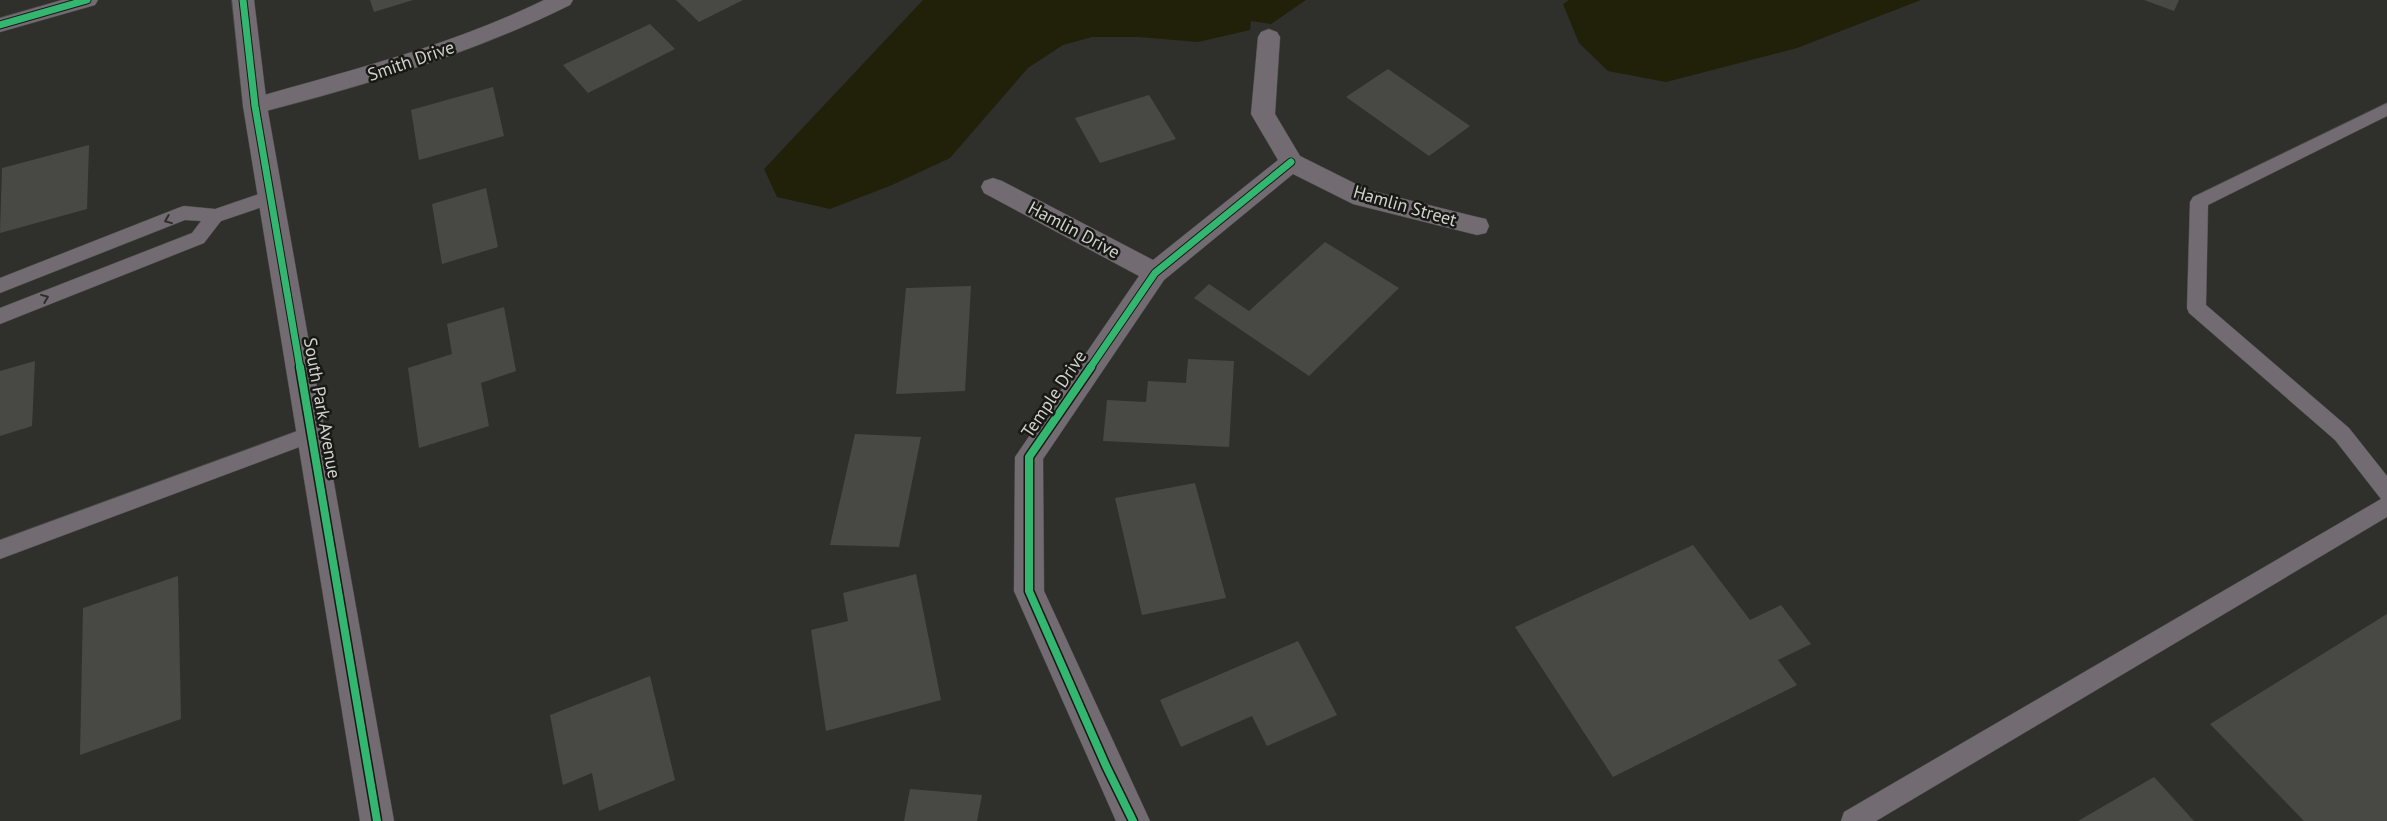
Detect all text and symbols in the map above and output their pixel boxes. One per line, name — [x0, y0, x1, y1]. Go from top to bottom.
street label: Smith Drive — [365, 35, 457, 86]
street label: Hamlin Street — [1351, 180, 1459, 231]
street label: Hamlin Drive — [1024, 196, 1124, 263]
one-way arrow — [164, 214, 172, 224]
one-way arrow — [40, 294, 49, 305]
street label: South Park Avenue — [299, 336, 346, 480]
street label: Temple Drive — [1016, 346, 1091, 442]

